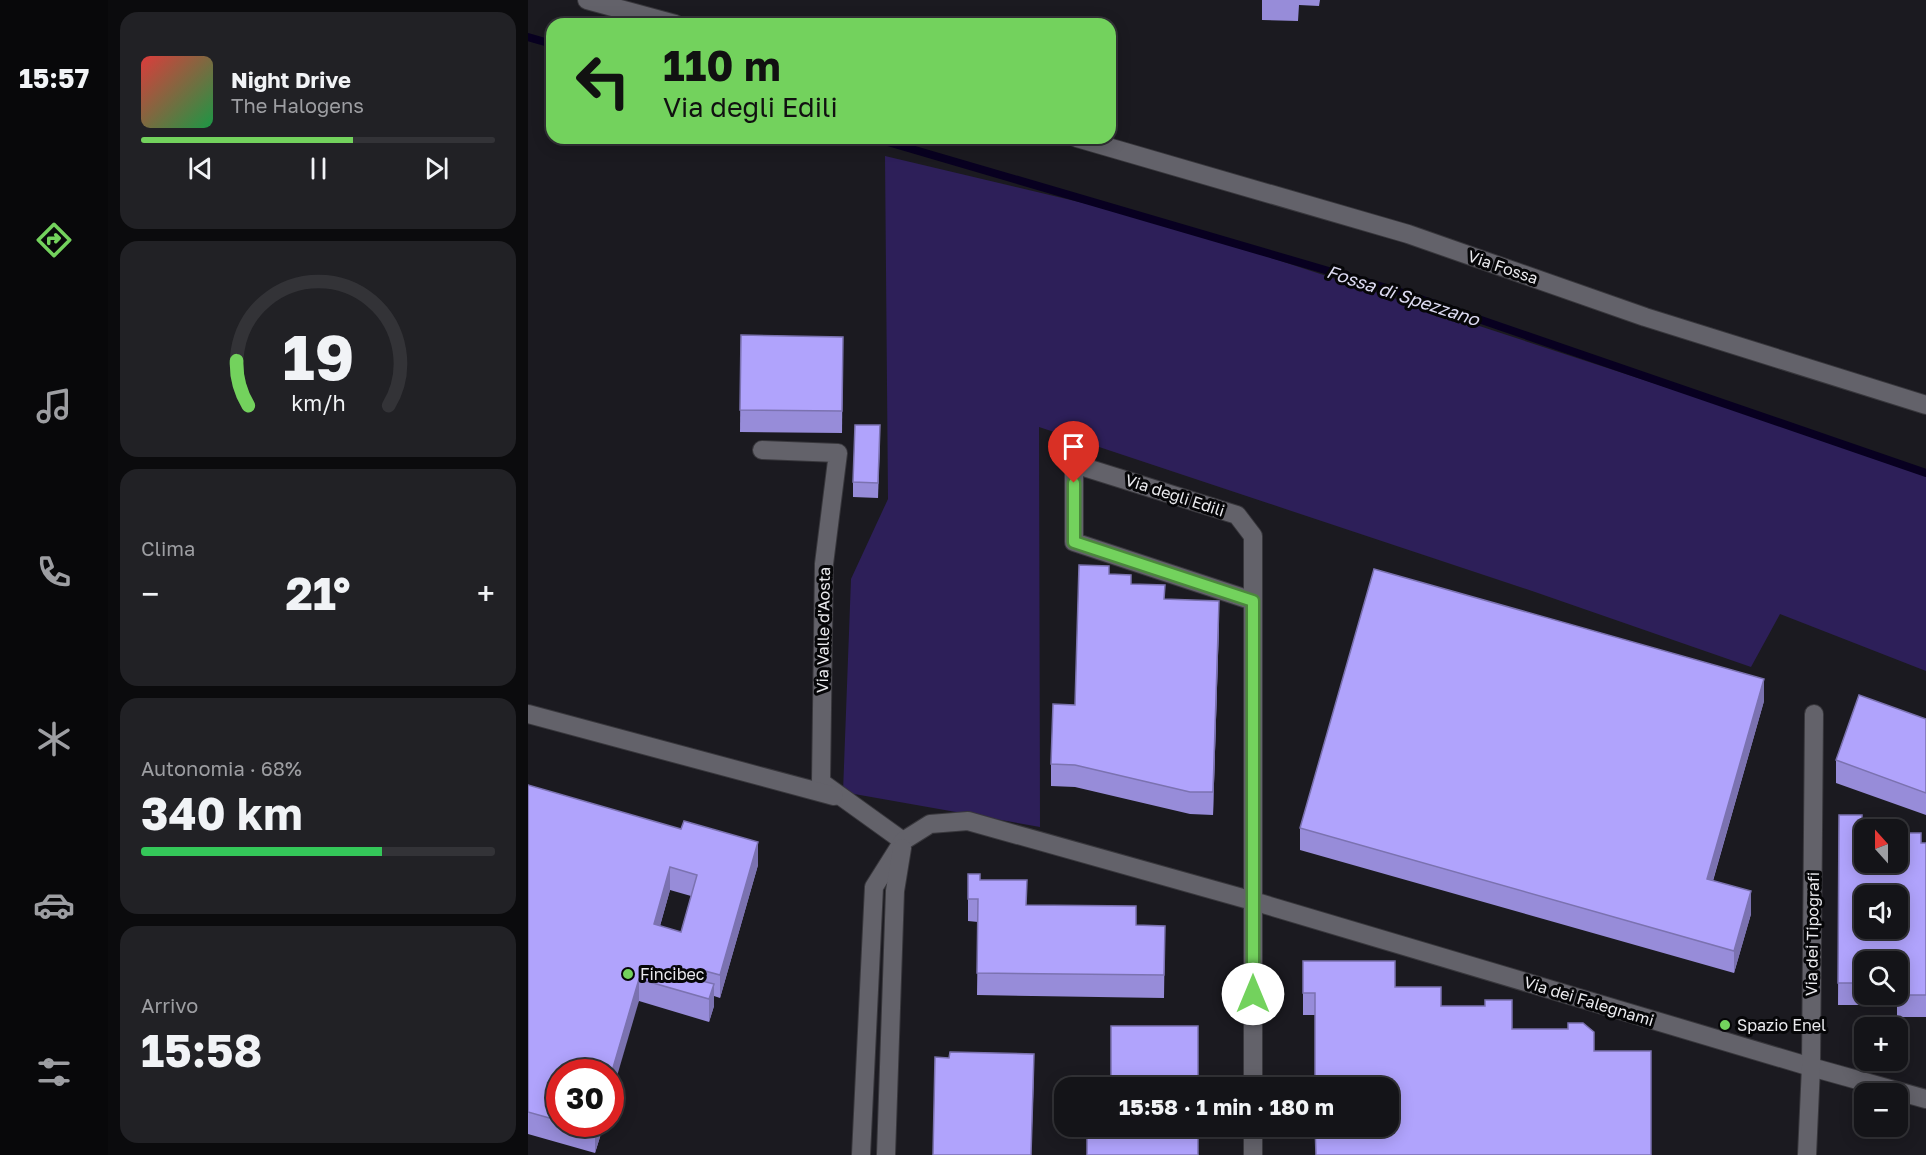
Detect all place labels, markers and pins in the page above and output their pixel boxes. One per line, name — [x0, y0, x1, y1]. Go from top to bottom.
pin — [1048, 421, 1099, 483]
place label: Fincibec — [640, 964, 705, 984]
marker: Fincibec — [621, 967, 635, 981]
place label: Spazio Enel — [1737, 1015, 1826, 1035]
marker: Spazio Enel — [1718, 1018, 1732, 1032]

